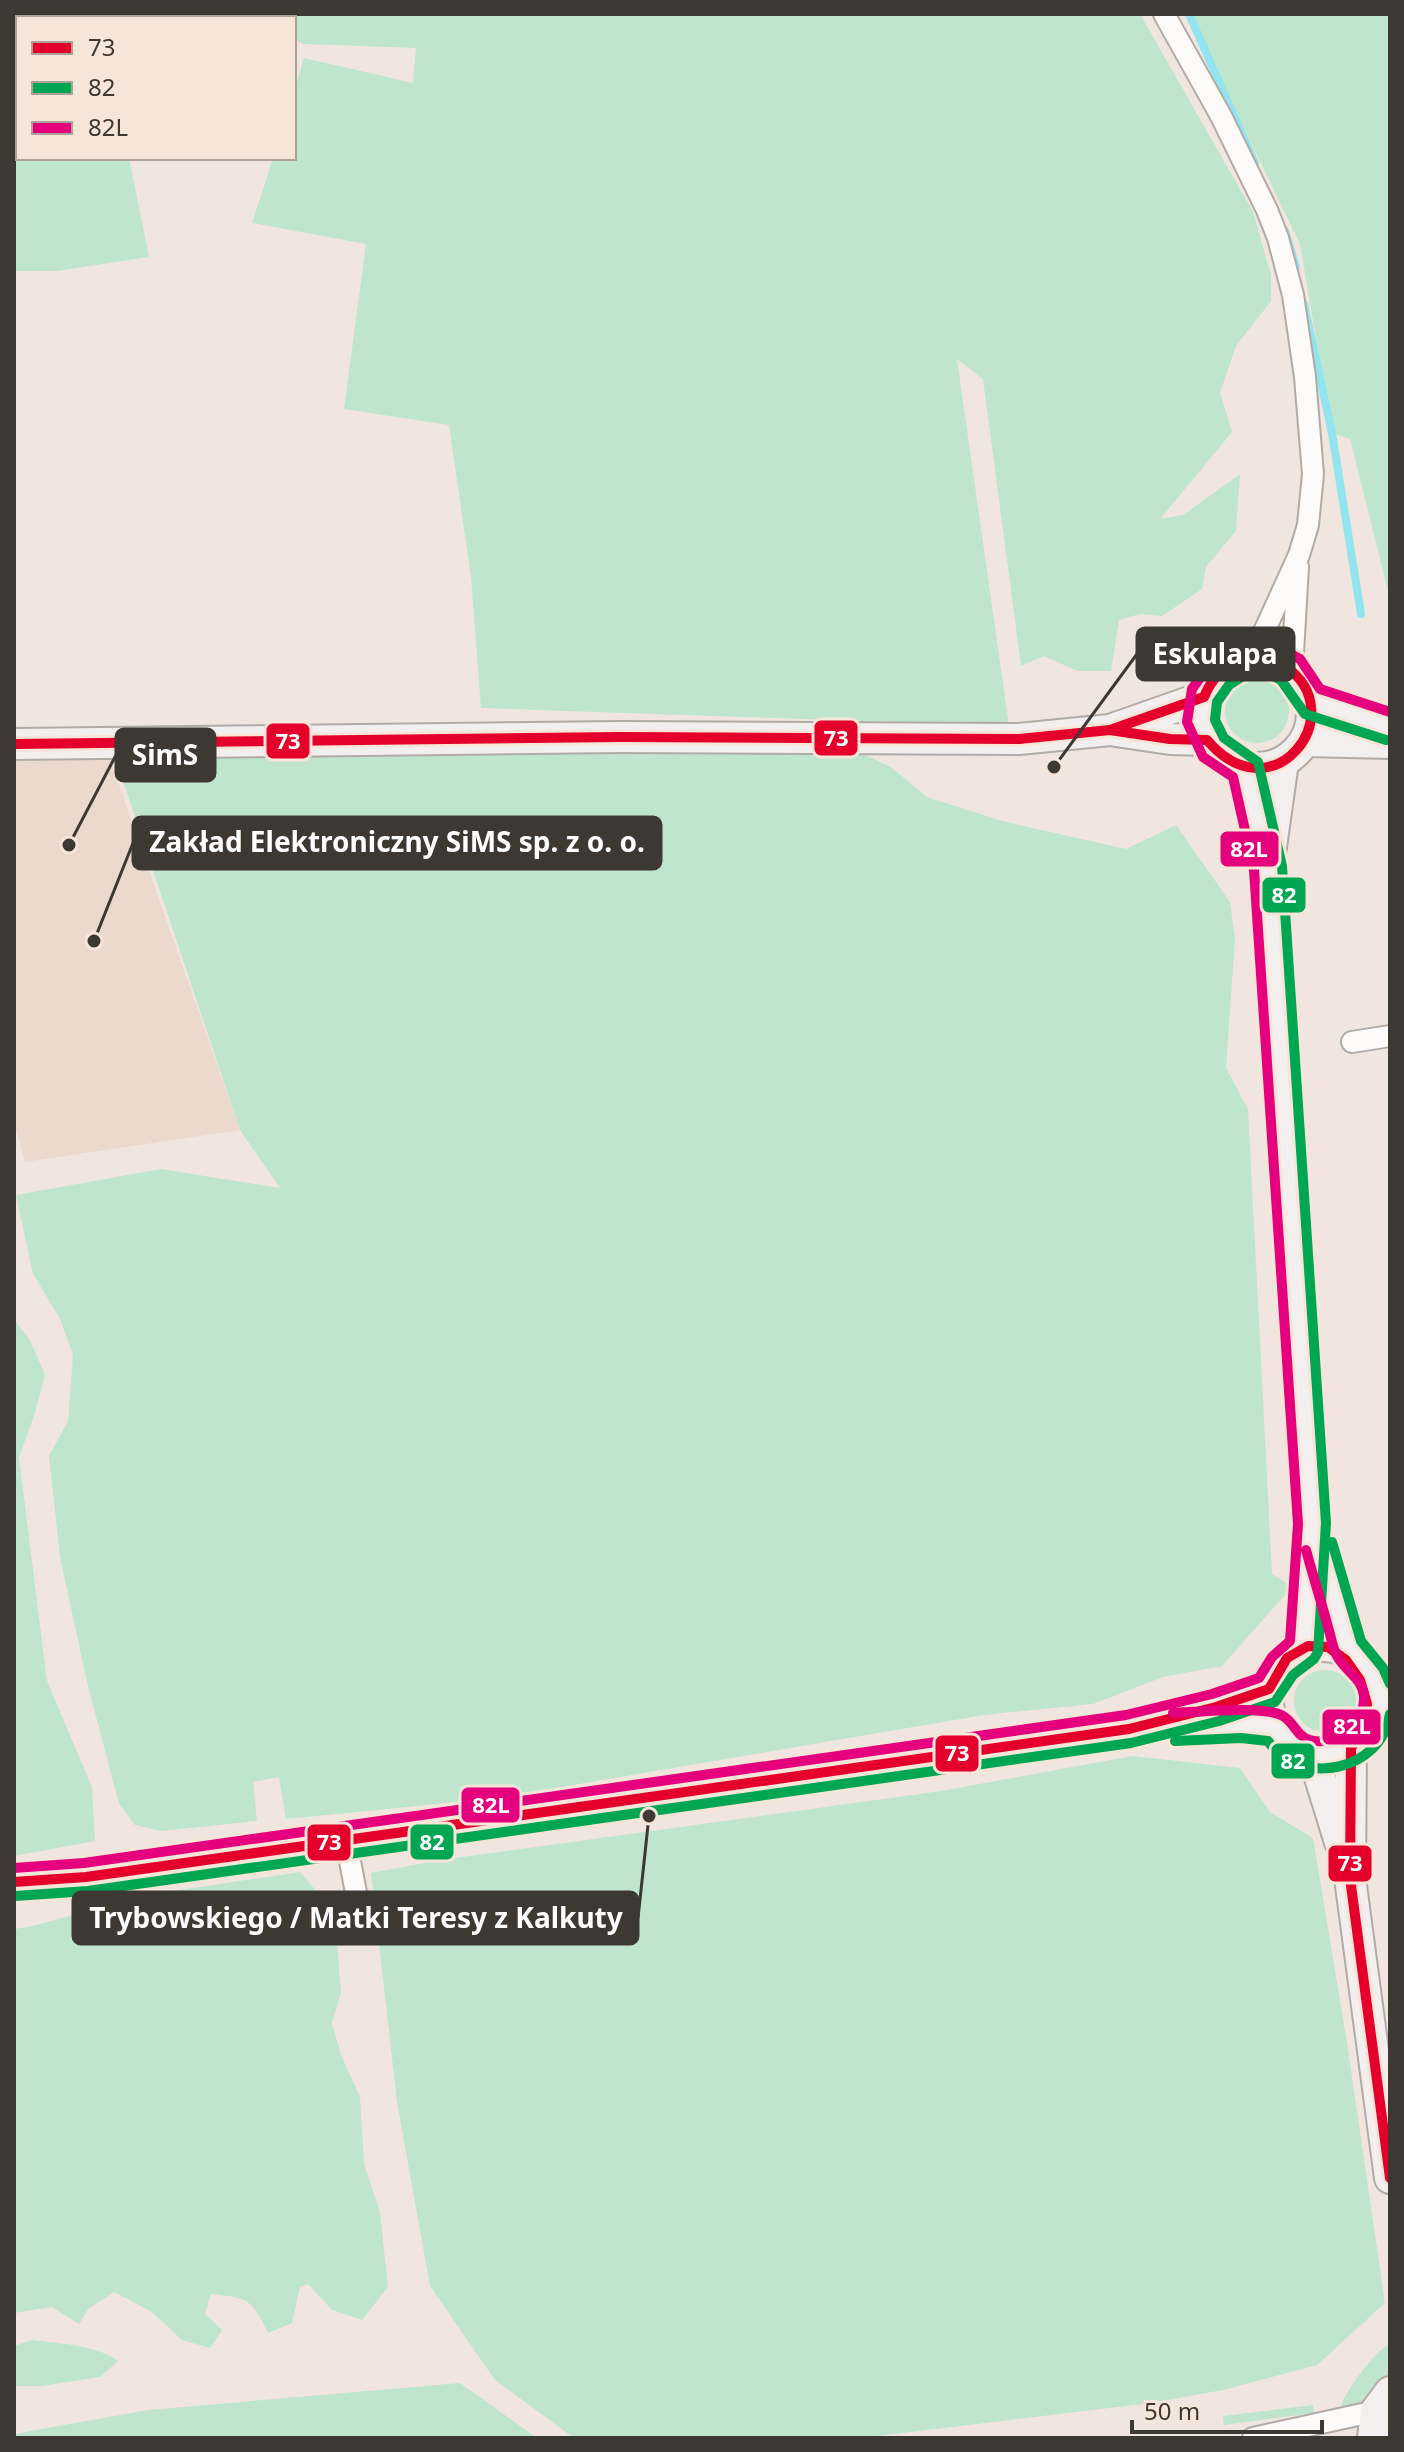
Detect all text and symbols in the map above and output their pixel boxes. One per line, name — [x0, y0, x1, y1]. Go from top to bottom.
legend — [16, 16, 296, 160]
text: 73 — [88, 30, 115, 63]
text: 82 — [88, 70, 115, 103]
text: 82L — [88, 110, 128, 143]
callout: Eskulapa — [1137, 628, 1294, 680]
text: Eskulapa — [1153, 634, 1277, 672]
line badge: 73 — [813, 719, 859, 757]
line badge: 73 — [265, 722, 311, 760]
text: 73 — [823, 722, 849, 752]
text: 73 — [275, 725, 301, 755]
callout: SimS — [116, 729, 215, 781]
text: SimS — [132, 735, 198, 773]
callout: Zakład Elektroniczny SiMS sp. z o. o. — [133, 817, 661, 869]
text: Zakład Elektroniczny SiMS sp. z o. o. — [149, 822, 645, 860]
line badge: 82L — [1219, 830, 1280, 868]
text: 82L — [1230, 833, 1268, 863]
line badge: 82 — [1261, 876, 1307, 914]
text: 82 — [1271, 879, 1297, 909]
line badge: 82L — [1321, 1708, 1382, 1746]
text: 82L — [1333, 1710, 1371, 1740]
line badge: 73 — [934, 1734, 980, 1773]
text: 73 — [944, 1737, 970, 1767]
line badge: 82 — [1270, 1742, 1316, 1780]
text: 82 — [1280, 1745, 1306, 1775]
line badge: 82L — [460, 1786, 521, 1824]
text: 82L — [472, 1789, 510, 1819]
line badge: 73 — [306, 1823, 352, 1862]
line badge: 82 — [409, 1823, 455, 1861]
text: 73 — [316, 1826, 342, 1856]
text: 82 — [419, 1826, 445, 1856]
line badge: 73 — [1327, 1844, 1373, 1883]
text: 73 — [1337, 1847, 1363, 1877]
callout: Trybowskiego / Matki Teresy z Kalkuty — [73, 1892, 638, 1944]
text: Trybowskiego / Matki Teresy z Kalkuty — [89, 1898, 623, 1936]
scale bar — [1132, 2384, 1322, 2434]
text: 50 m — [1144, 2394, 1200, 2427]

